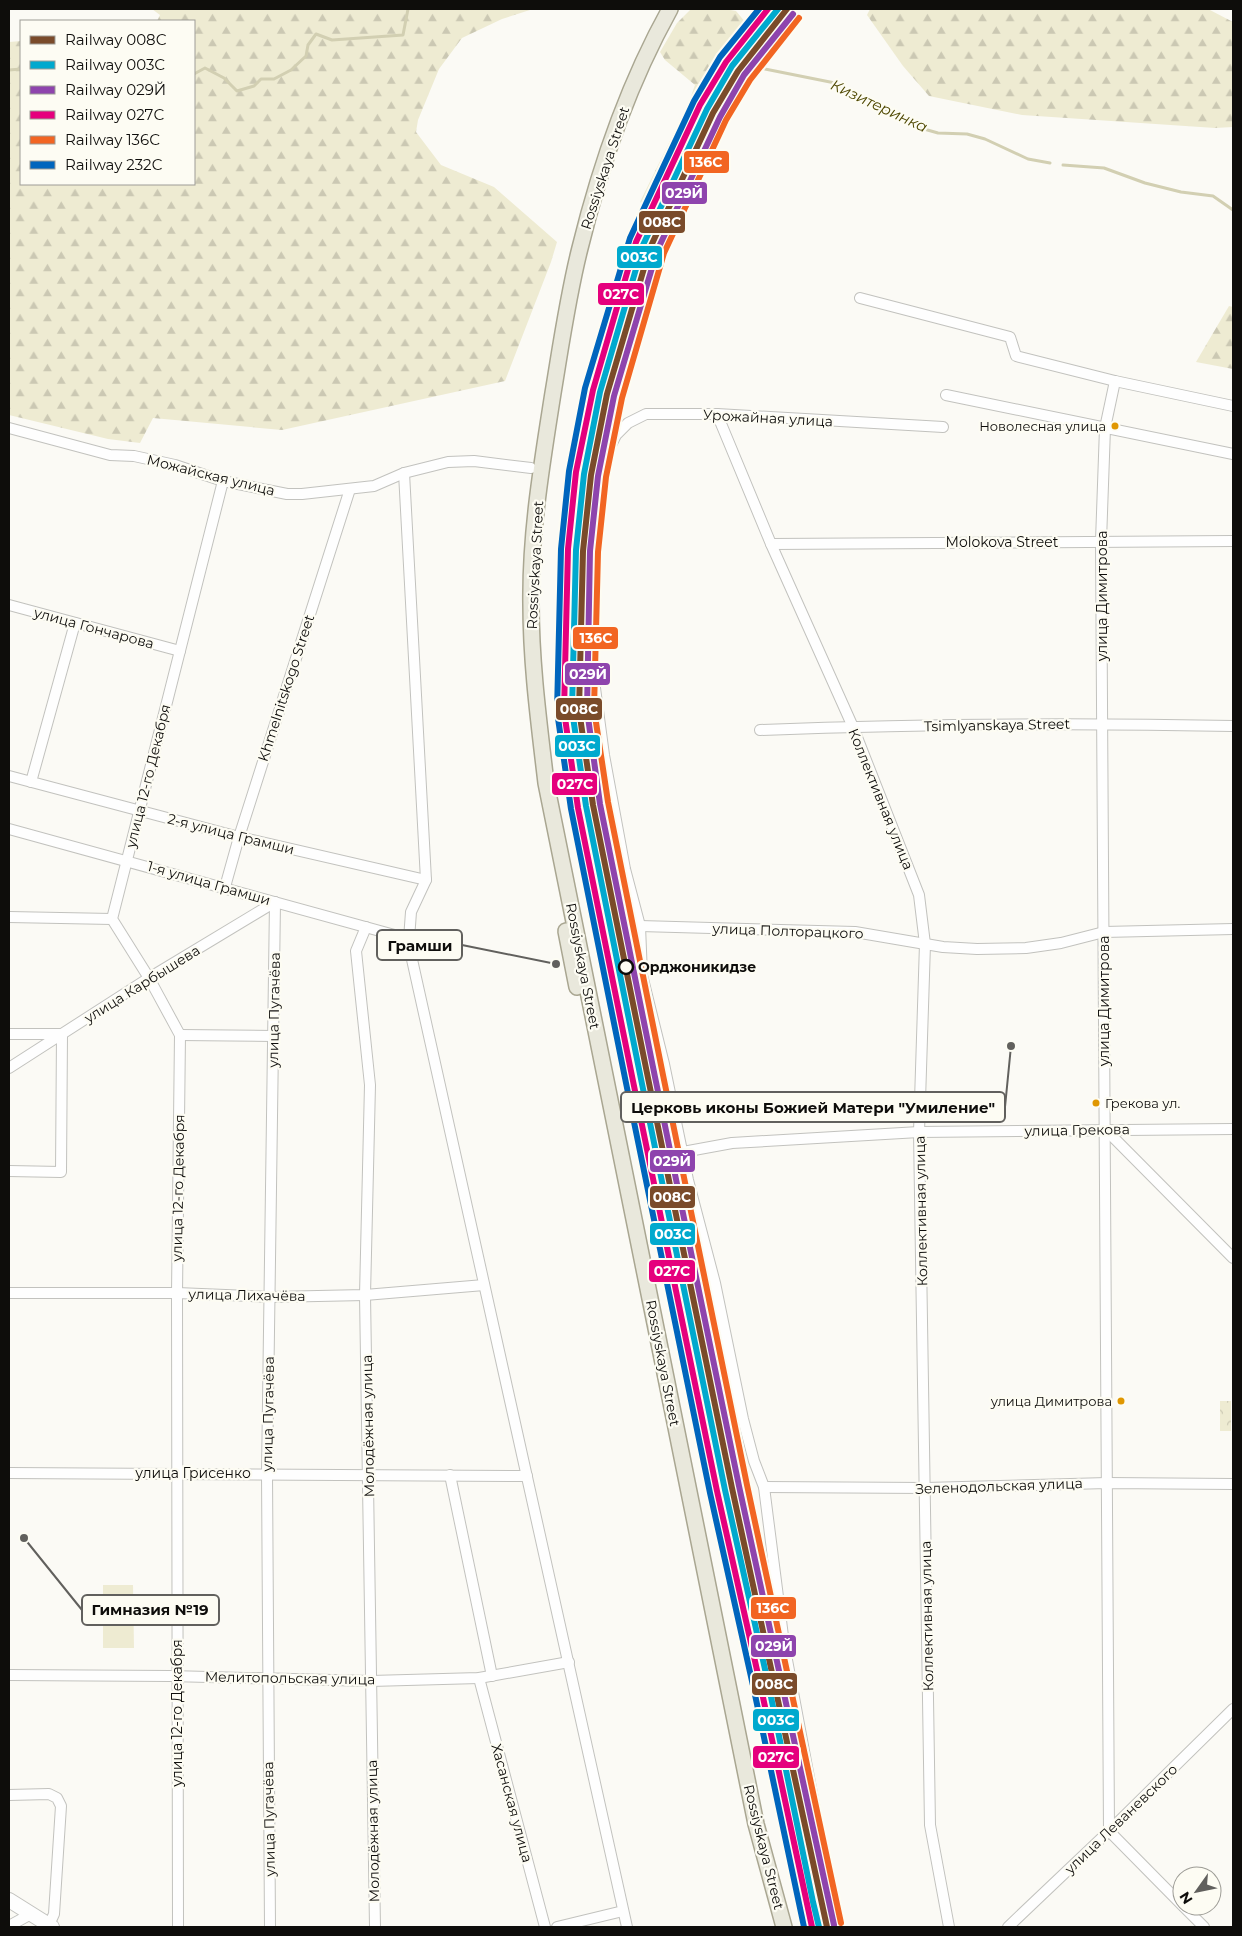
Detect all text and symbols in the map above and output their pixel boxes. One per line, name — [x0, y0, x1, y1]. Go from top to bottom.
legend — [20, 20, 195, 185]
text: Railway 008С — [65, 30, 167, 49]
text: Railway 003С — [65, 55, 165, 74]
water label: Кизитеринка — [828, 75, 931, 136]
text: Railway 029Й — [65, 80, 166, 99]
street label: Rossiyskaya Street — [577, 104, 633, 232]
text: Railway 027С — [65, 105, 164, 124]
text: Railway 136С — [65, 130, 160, 149]
line badge: 136С — [683, 150, 730, 174]
text: 136С — [690, 153, 722, 171]
text: Railway 232C — [65, 155, 163, 174]
line badge: 029Й — [661, 181, 708, 205]
text: 029Й — [665, 184, 703, 202]
line badge: 008С — [638, 210, 686, 234]
text: 008С — [643, 213, 681, 231]
line badge: 003С — [616, 245, 663, 269]
text: 003С — [620, 248, 658, 266]
line badge: 027С — [597, 282, 645, 306]
text: 027С — [603, 285, 639, 303]
street label: Урожайная улица — [703, 406, 833, 430]
place label: Новолесная улица — [979, 418, 1106, 434]
marker: Новолесная улица — [1110, 421, 1120, 431]
street label: Можайская улица — [145, 450, 277, 500]
street label: Rossiyskaya Street — [523, 500, 547, 630]
street label: улица Димитрова — [1093, 531, 1111, 662]
street label: Molokova Street — [946, 533, 1059, 551]
street label: улица Гончарова — [31, 603, 156, 653]
street label: Khmelnitskogo Street — [254, 612, 318, 764]
line badge: 136С — [572, 626, 619, 650]
text: 136С — [580, 629, 612, 647]
line badge: 029Й — [564, 662, 611, 686]
text: 029Й — [569, 665, 607, 683]
line badge: 008С — [555, 697, 603, 721]
text: 008С — [560, 700, 598, 718]
street label: улица 12-го Декабря — [121, 702, 175, 851]
street label: Tsimlyanskaya Street — [924, 715, 1071, 735]
street label: Коллективная улица — [844, 726, 918, 872]
line badge: 003С — [554, 734, 601, 758]
text: 003С — [558, 737, 596, 755]
line badge: 027С — [551, 772, 598, 796]
text: 027С — [557, 775, 593, 793]
street label: 2-я улица Грамши — [166, 810, 296, 858]
street label: 1-я улица Грамши — [145, 857, 273, 909]
street label: Rossiyskaya Street — [562, 901, 604, 1031]
street label: улица Полторацкого — [711, 919, 864, 943]
callout: Грамши — [377, 930, 462, 960]
text: Грамши — [388, 936, 452, 955]
street label: улица Димитрова — [1095, 936, 1113, 1067]
street label: улица Карбышева — [80, 941, 203, 1027]
street label: улица Пугачёва — [264, 952, 284, 1069]
place label: Орджоникидзе — [638, 958, 756, 976]
marker: Орджоникидзе — [618, 959, 634, 975]
callout: Церковь иконы Божией Матери "Умиление" — [621, 1092, 1005, 1122]
place label: Грекова ул. — [1105, 1095, 1180, 1111]
text: Церковь иконы Божией Матери "Умиление" — [631, 1098, 995, 1117]
marker: Грекова ул. — [1091, 1098, 1101, 1108]
street label: улица 12-го Декабря — [168, 1114, 188, 1263]
street label: улица Грекова — [1023, 1120, 1130, 1140]
street label: Коллективная улица — [911, 1135, 931, 1287]
line badge: 029Й — [649, 1149, 696, 1173]
text: 029Й — [653, 1152, 691, 1170]
line badge: 008С — [649, 1185, 696, 1209]
text: 008С — [653, 1188, 691, 1206]
line badge: 003С — [649, 1222, 696, 1246]
text: 003С — [654, 1225, 692, 1243]
line badge: 027С — [648, 1259, 696, 1283]
text: 027С — [654, 1262, 690, 1280]
street label: улица Лихачёва — [187, 1285, 306, 1305]
street label: Rossiyskaya Street — [642, 1298, 684, 1428]
street label: Молодёжная улица — [358, 1355, 378, 1497]
street label: улица Пугачёва — [258, 1356, 278, 1473]
place label: улица Димитрова — [990, 1393, 1112, 1409]
marker: улица Димитрова — [1116, 1396, 1126, 1406]
street label: улица Грисенко — [134, 1464, 251, 1482]
street label: Зеленодольская улица — [915, 1474, 1083, 1498]
street label: Коллективная улица — [917, 1540, 937, 1692]
callout: Гимназия №19 — [82, 1595, 219, 1625]
line badge: 136С — [750, 1596, 797, 1620]
text: 136С — [757, 1599, 789, 1617]
text: Гимназия №19 — [91, 1600, 209, 1619]
line badge: 029Й — [750, 1634, 797, 1658]
text: 029Й — [755, 1637, 793, 1655]
street label: улица 12-го Декабря — [168, 1639, 186, 1788]
street label: Мелитопольская улица — [205, 1668, 375, 1688]
line badge: 008С — [751, 1672, 798, 1696]
text: 008С — [755, 1675, 793, 1693]
line badge: 003С — [752, 1708, 800, 1732]
text: 003С — [757, 1711, 795, 1729]
street label: Хасанская улица — [487, 1742, 537, 1864]
line badge: 027С — [752, 1745, 800, 1769]
text: 027С — [758, 1748, 794, 1766]
street label: Молодёжная улица — [363, 1760, 383, 1902]
street label: улица Леваневского — [1060, 1760, 1181, 1878]
street label: улица Пугачёва — [259, 1761, 279, 1878]
street label: Rossiyskaya Street — [740, 1783, 788, 1912]
north arrow — [1172, 1866, 1222, 1916]
text: N — [1175, 1888, 1197, 1908]

